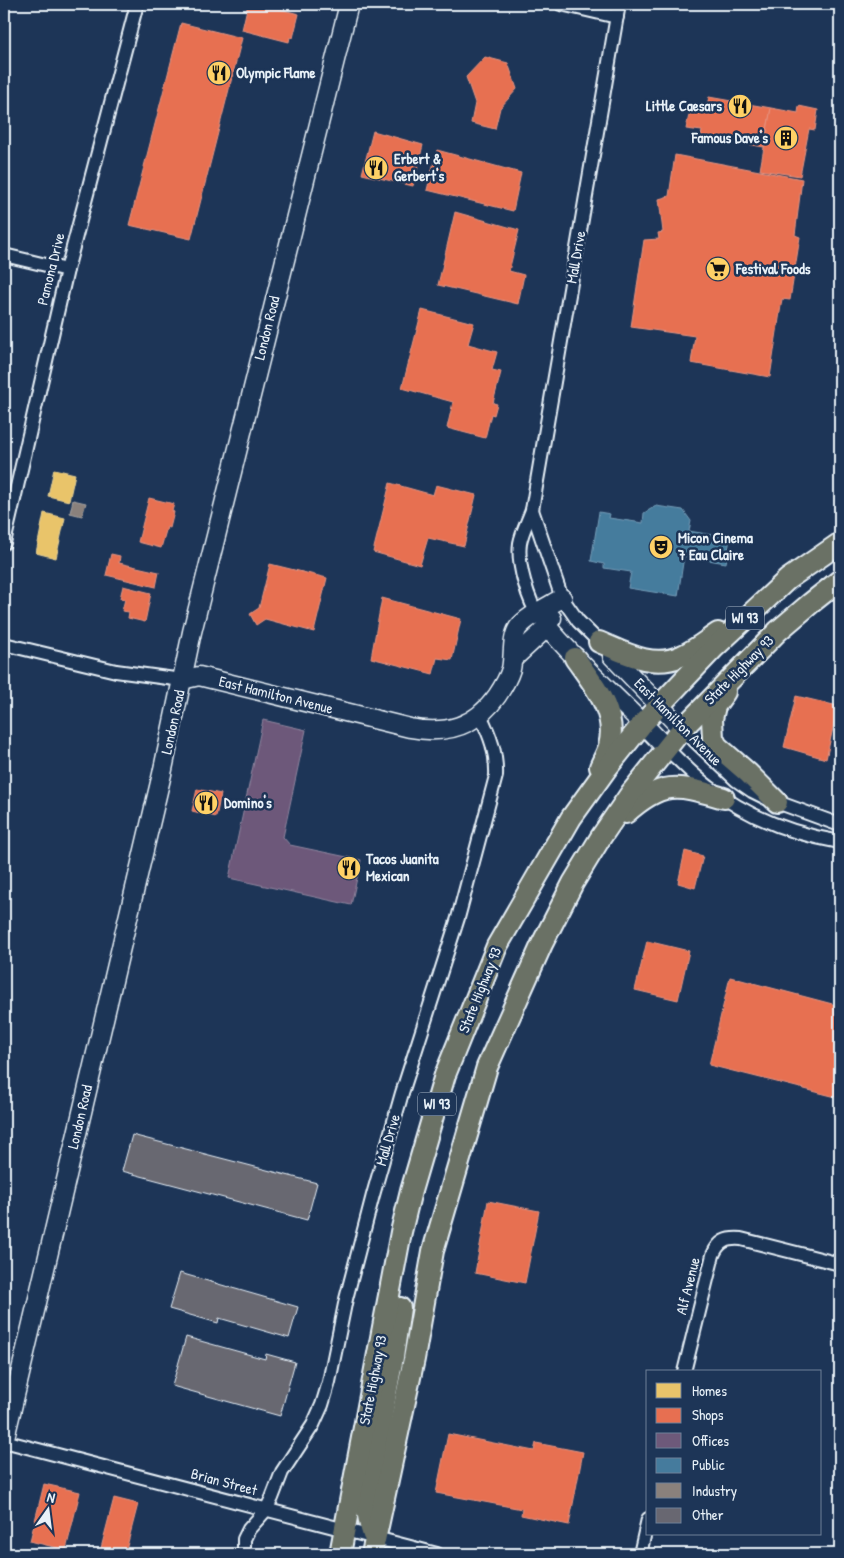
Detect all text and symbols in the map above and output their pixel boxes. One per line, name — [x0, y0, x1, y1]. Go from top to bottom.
restaurant icon: Olympic Flame — [206, 60, 232, 86]
place label: Olympic Flame — [236, 62, 316, 84]
restaurant icon: Little Caesars — [727, 93, 753, 119]
place label: Little Caesars — [646, 95, 722, 116]
building icon: Famous Dave's — [773, 125, 799, 151]
place label: Famous Dave's — [691, 127, 768, 148]
place label: Erbert & Gerbert's — [394, 148, 444, 186]
restaurant icon: Erbert & Gerbert's — [363, 155, 389, 181]
street label: Mall Drive — [561, 229, 590, 285]
street label: Pamona Drive — [31, 231, 70, 307]
supermarket icon: Festival Foods — [705, 256, 731, 282]
place label: Festival Foods — [735, 258, 811, 279]
street label: London Road — [248, 294, 285, 362]
place label: Micon Cinema 7 Eau Claire — [677, 527, 753, 565]
theatre icon: Micon Cinema 7 Eau Claire — [648, 534, 674, 560]
road number: WI 93 — [726, 606, 764, 630]
street label: State Highway 93 — [699, 630, 778, 709]
street label: East Hamilton Avenue — [217, 670, 335, 719]
street label: East Hamilton Avenue — [630, 673, 727, 770]
street label: London Road — [155, 688, 190, 756]
restaurant icon: Domino's — [193, 790, 219, 816]
place label: Domino's — [224, 792, 272, 813]
place label: Tacos Juanita Mexican — [365, 848, 439, 886]
restaurant icon: Tacos Juanita Mexican — [336, 855, 362, 881]
street label: State Highway 93 — [453, 944, 506, 1036]
street label: London Road — [62, 1083, 97, 1151]
road number: WI 93 — [418, 1092, 456, 1116]
street label: Mall Drive — [370, 1111, 405, 1168]
street label: Alf Avenue — [670, 1255, 705, 1317]
street label: State Highway 93 — [354, 1333, 392, 1426]
legend — [646, 1370, 822, 1536]
text: Homes — [692, 1380, 727, 1401]
text: Shops — [692, 1404, 724, 1425]
text: Offices — [692, 1430, 729, 1451]
text: Public — [692, 1454, 725, 1475]
street label: Brian Street — [189, 1463, 260, 1501]
text: Industry — [692, 1480, 737, 1501]
north arrow — [22, 1486, 72, 1536]
text: N — [45, 1487, 58, 1507]
text: Other — [692, 1504, 724, 1525]

